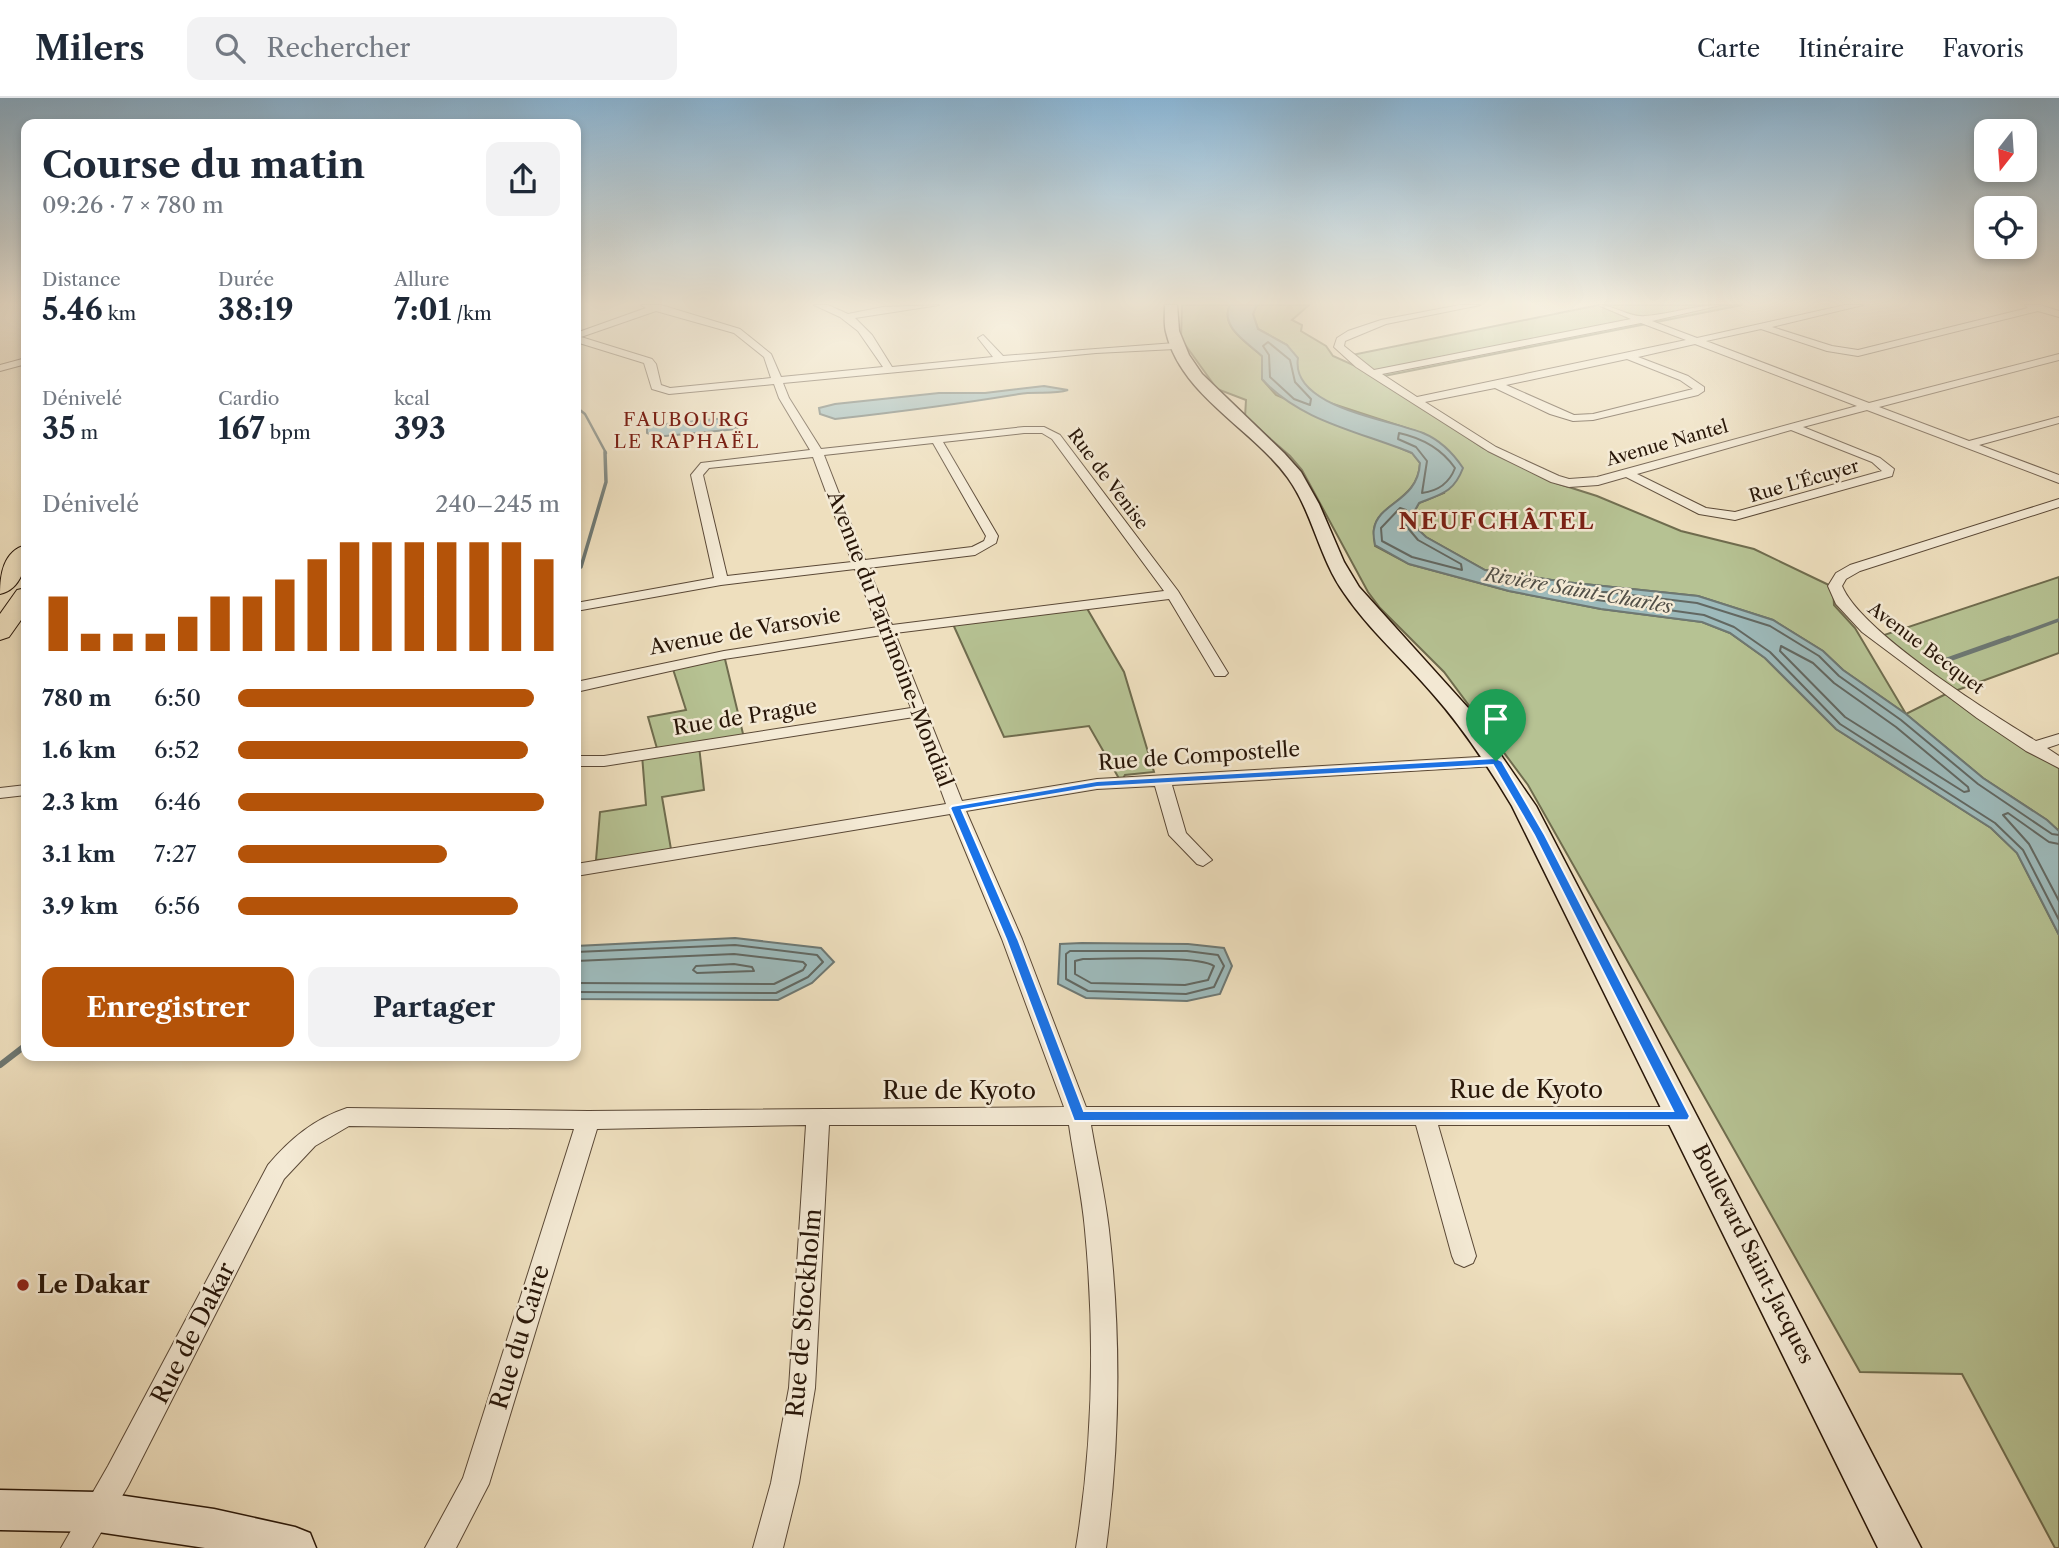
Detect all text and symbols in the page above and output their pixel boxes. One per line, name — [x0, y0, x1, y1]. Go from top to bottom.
search box — [187, 17, 677, 80]
text: Milers — [35, 28, 145, 69]
icon: search — [211, 29, 249, 67]
text: Rechercher — [267, 32, 411, 64]
text: Carte — [1697, 34, 1760, 63]
text: Itinéraire — [1798, 34, 1904, 63]
text: Favoris — [1942, 34, 2024, 63]
north arrow — [1974, 119, 2037, 182]
map controls — [1974, 119, 2037, 259]
text: Course du matin — [42, 141, 365, 188]
button: share — [486, 142, 560, 216]
text: 09:26 · 7 × 780 m — [42, 191, 224, 219]
button: locate — [1974, 196, 2037, 259]
text: Distance — [42, 268, 121, 291]
text: Durée — [218, 268, 274, 291]
text: Allure — [394, 268, 449, 291]
text: 5.46 — [42, 291, 103, 328]
text: 38:19 — [218, 291, 294, 328]
text: 7:01 — [394, 291, 451, 328]
text: km — [103, 302, 136, 325]
text: /km — [451, 302, 492, 325]
text: Dénivelé — [42, 387, 122, 410]
text: Cardio — [218, 387, 279, 410]
text: kcal — [394, 387, 430, 410]
district label: FAUBOURG LE RAPHAËL — [614, 408, 760, 453]
text: 35 — [42, 410, 76, 447]
text: 167 — [218, 410, 265, 447]
text: 393 — [394, 410, 446, 447]
street label: Avenue Nantel — [1603, 415, 1730, 471]
text: m — [76, 421, 98, 444]
text: bpm — [265, 421, 311, 444]
street label: Rue de Venise — [1063, 424, 1153, 534]
street label: Rue L'Écuyer — [1746, 454, 1862, 507]
street label: Avenue du Patrimoine-Mondial — [822, 486, 959, 790]
text: Dénivelé — [42, 490, 139, 518]
text: 240–245 m — [435, 490, 560, 518]
district label: NEUFCHÂTEL — [1399, 507, 1595, 535]
water label: Rivière Saint-Charles — [1481, 562, 1675, 618]
street label: Avenue Becquet — [1863, 597, 1989, 699]
street label: Avenue de Varsovie — [646, 601, 842, 660]
text: 780 m — [42, 684, 112, 712]
text: 6:50 — [154, 684, 201, 712]
pin — [1466, 689, 1526, 761]
street label: Rue de Prague — [671, 693, 819, 740]
icon: arrive — [1477, 700, 1515, 738]
text: 1.6 km — [42, 736, 116, 764]
text: 6:52 — [154, 736, 200, 764]
street label: Rue de Compostelle — [1097, 736, 1301, 775]
text: 2.3 km — [42, 788, 119, 816]
text: 6:46 — [154, 788, 201, 816]
text: 3.1 km — [42, 840, 116, 868]
text: 7:27 — [154, 840, 196, 868]
text: 3.9 km — [42, 892, 118, 920]
text: 6:56 — [154, 892, 200, 920]
button: Enregistrer — [42, 967, 294, 1047]
button: Partager — [308, 967, 560, 1047]
street label: Rue de Kyoto — [1449, 1075, 1603, 1104]
street label: Rue de Kyoto — [882, 1076, 1036, 1105]
street label: Boulevard Saint-Jacques — [1687, 1140, 1820, 1368]
street label: Rue de Stockholm — [780, 1207, 827, 1419]
street label: Rue de Dakar — [144, 1257, 241, 1408]
street label: Rue du Caire — [484, 1261, 555, 1413]
place label: Le Dakar — [37, 1270, 150, 1299]
marker: Le Dakar — [15, 1277, 31, 1293]

